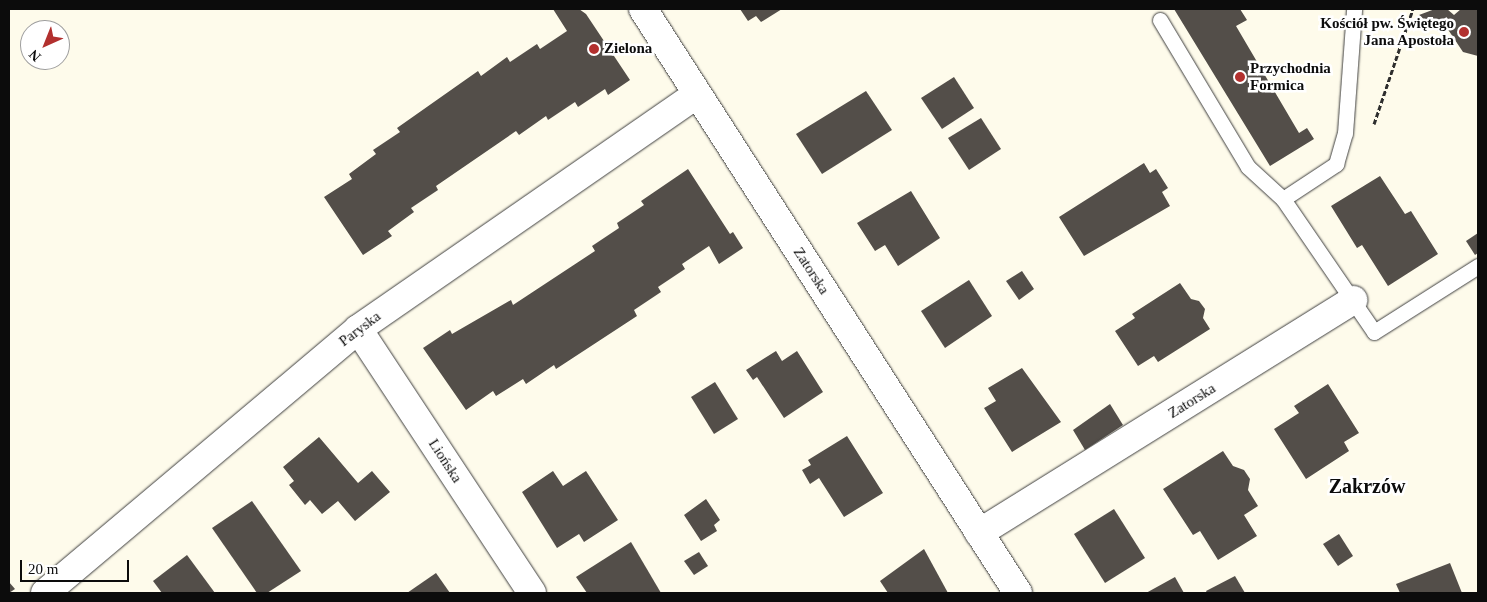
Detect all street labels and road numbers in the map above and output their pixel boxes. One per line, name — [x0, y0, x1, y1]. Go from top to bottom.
street label: Zatorska — [789, 244, 833, 298]
street label: Paryska — [336, 308, 384, 350]
street label: Zatorska — [1165, 379, 1219, 423]
street label: Liońska — [424, 436, 466, 486]

